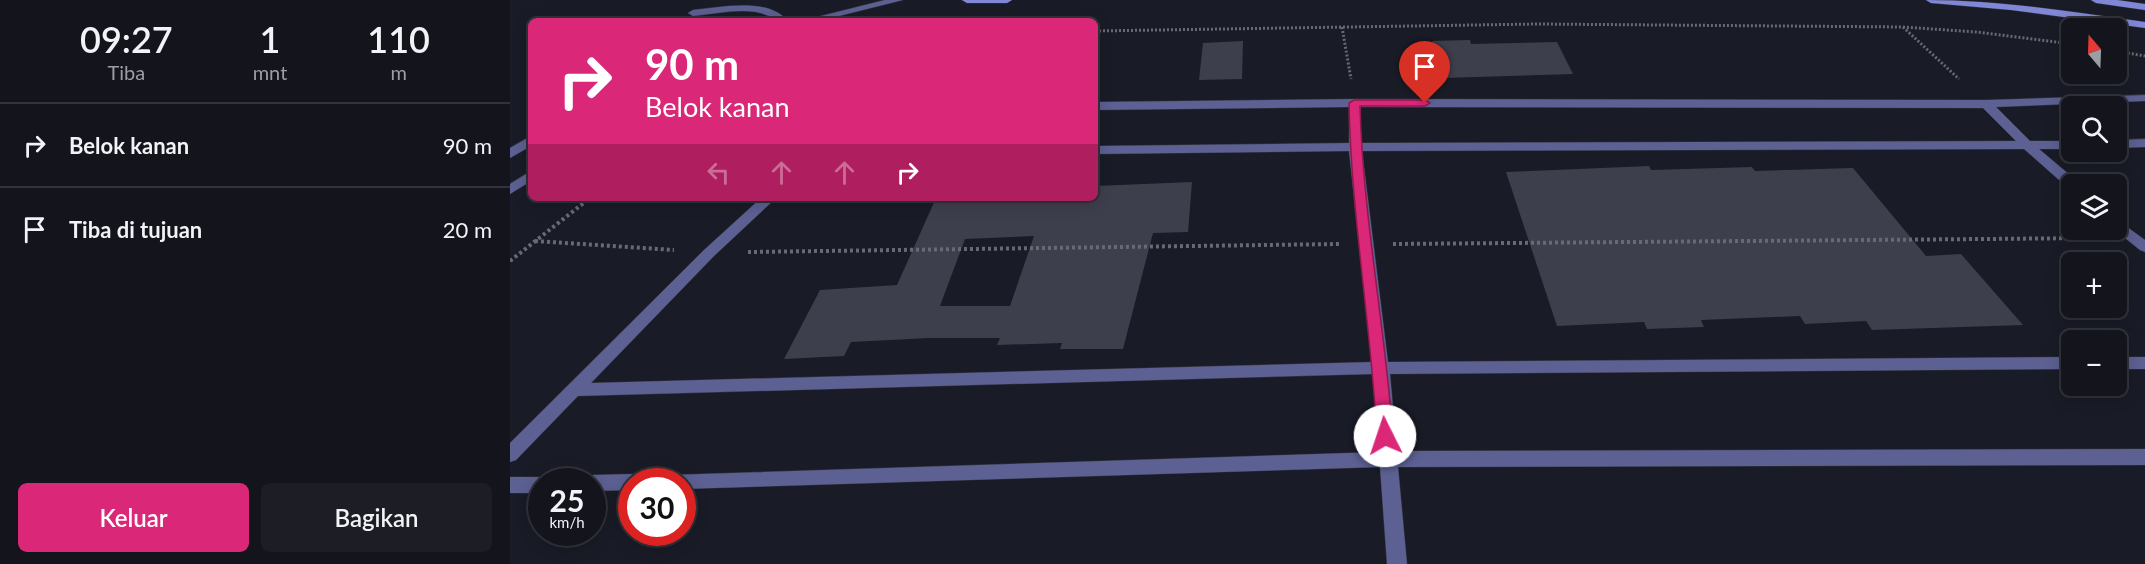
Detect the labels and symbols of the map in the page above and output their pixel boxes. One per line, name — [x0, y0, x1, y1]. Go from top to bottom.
north arrow — [2061, 18, 2127, 84]
pin — [1399, 41, 1450, 103]
position arrow — [1353, 404, 1417, 468]
speed limit sign: 30 — [618, 468, 696, 546]

